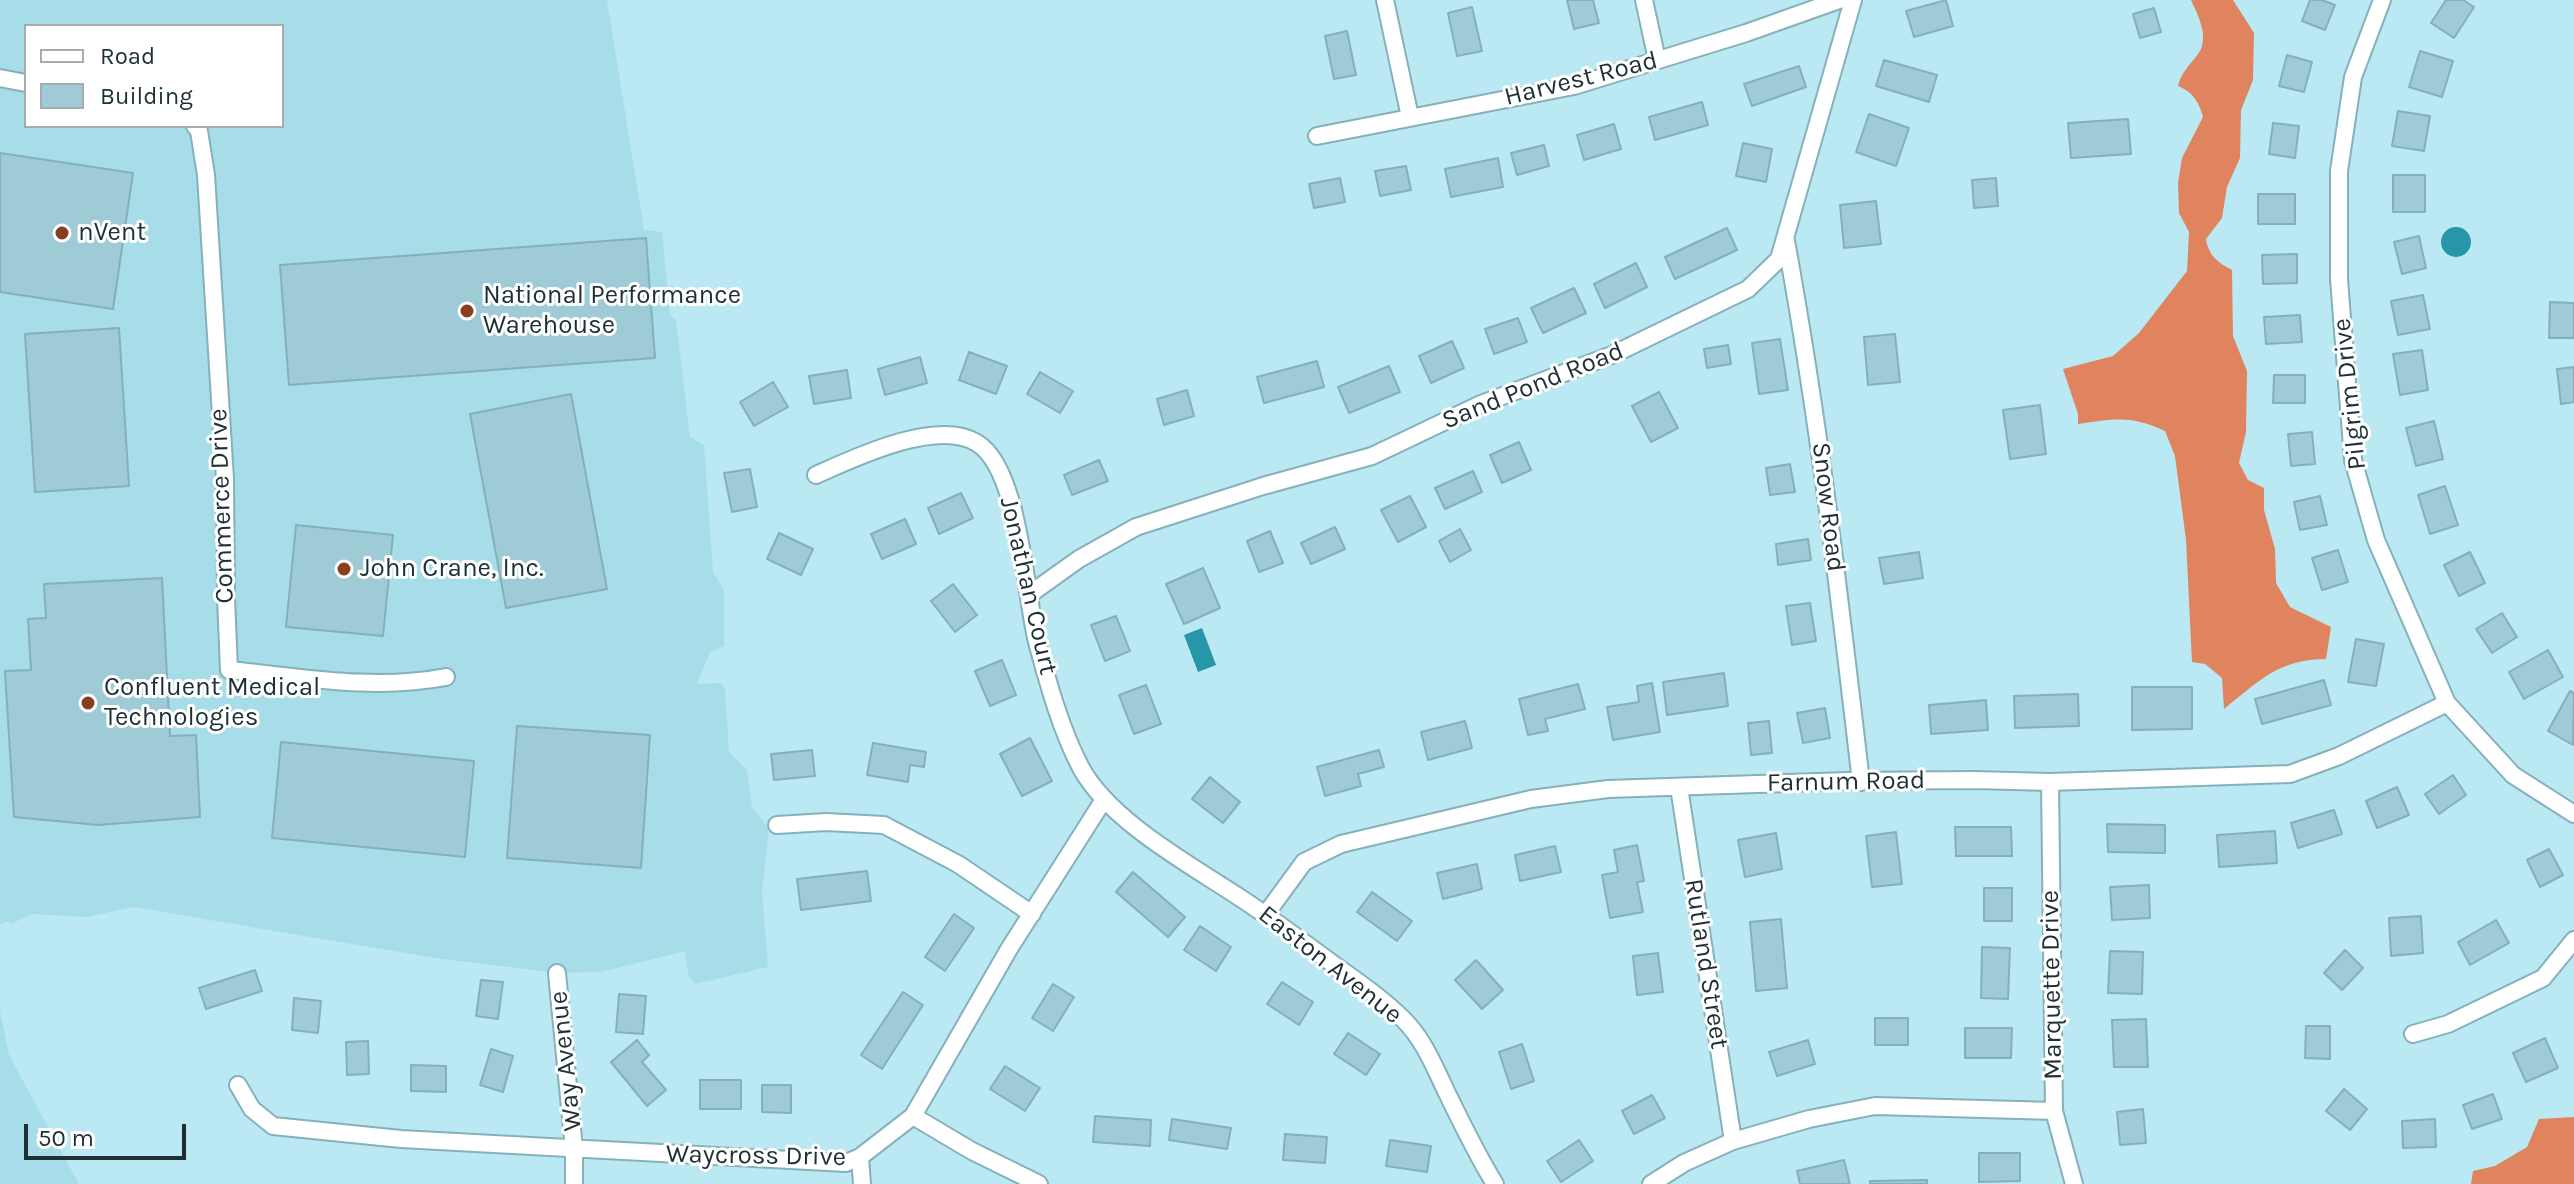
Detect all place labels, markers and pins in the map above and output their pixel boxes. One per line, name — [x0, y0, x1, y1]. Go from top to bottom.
place label: nVent — [78, 217, 146, 249]
marker: nVent — [53, 224, 71, 242]
place label: National Performance Warehouse — [483, 280, 741, 342]
marker: National Performance Warehouse — [458, 302, 476, 320]
place label: John Crane, Inc. — [360, 553, 544, 585]
marker: John Crane, Inc. — [335, 560, 353, 578]
place label: Confluent Medical Technologies — [104, 672, 320, 734]
marker: Confluent Medical Technologies — [79, 694, 97, 712]

